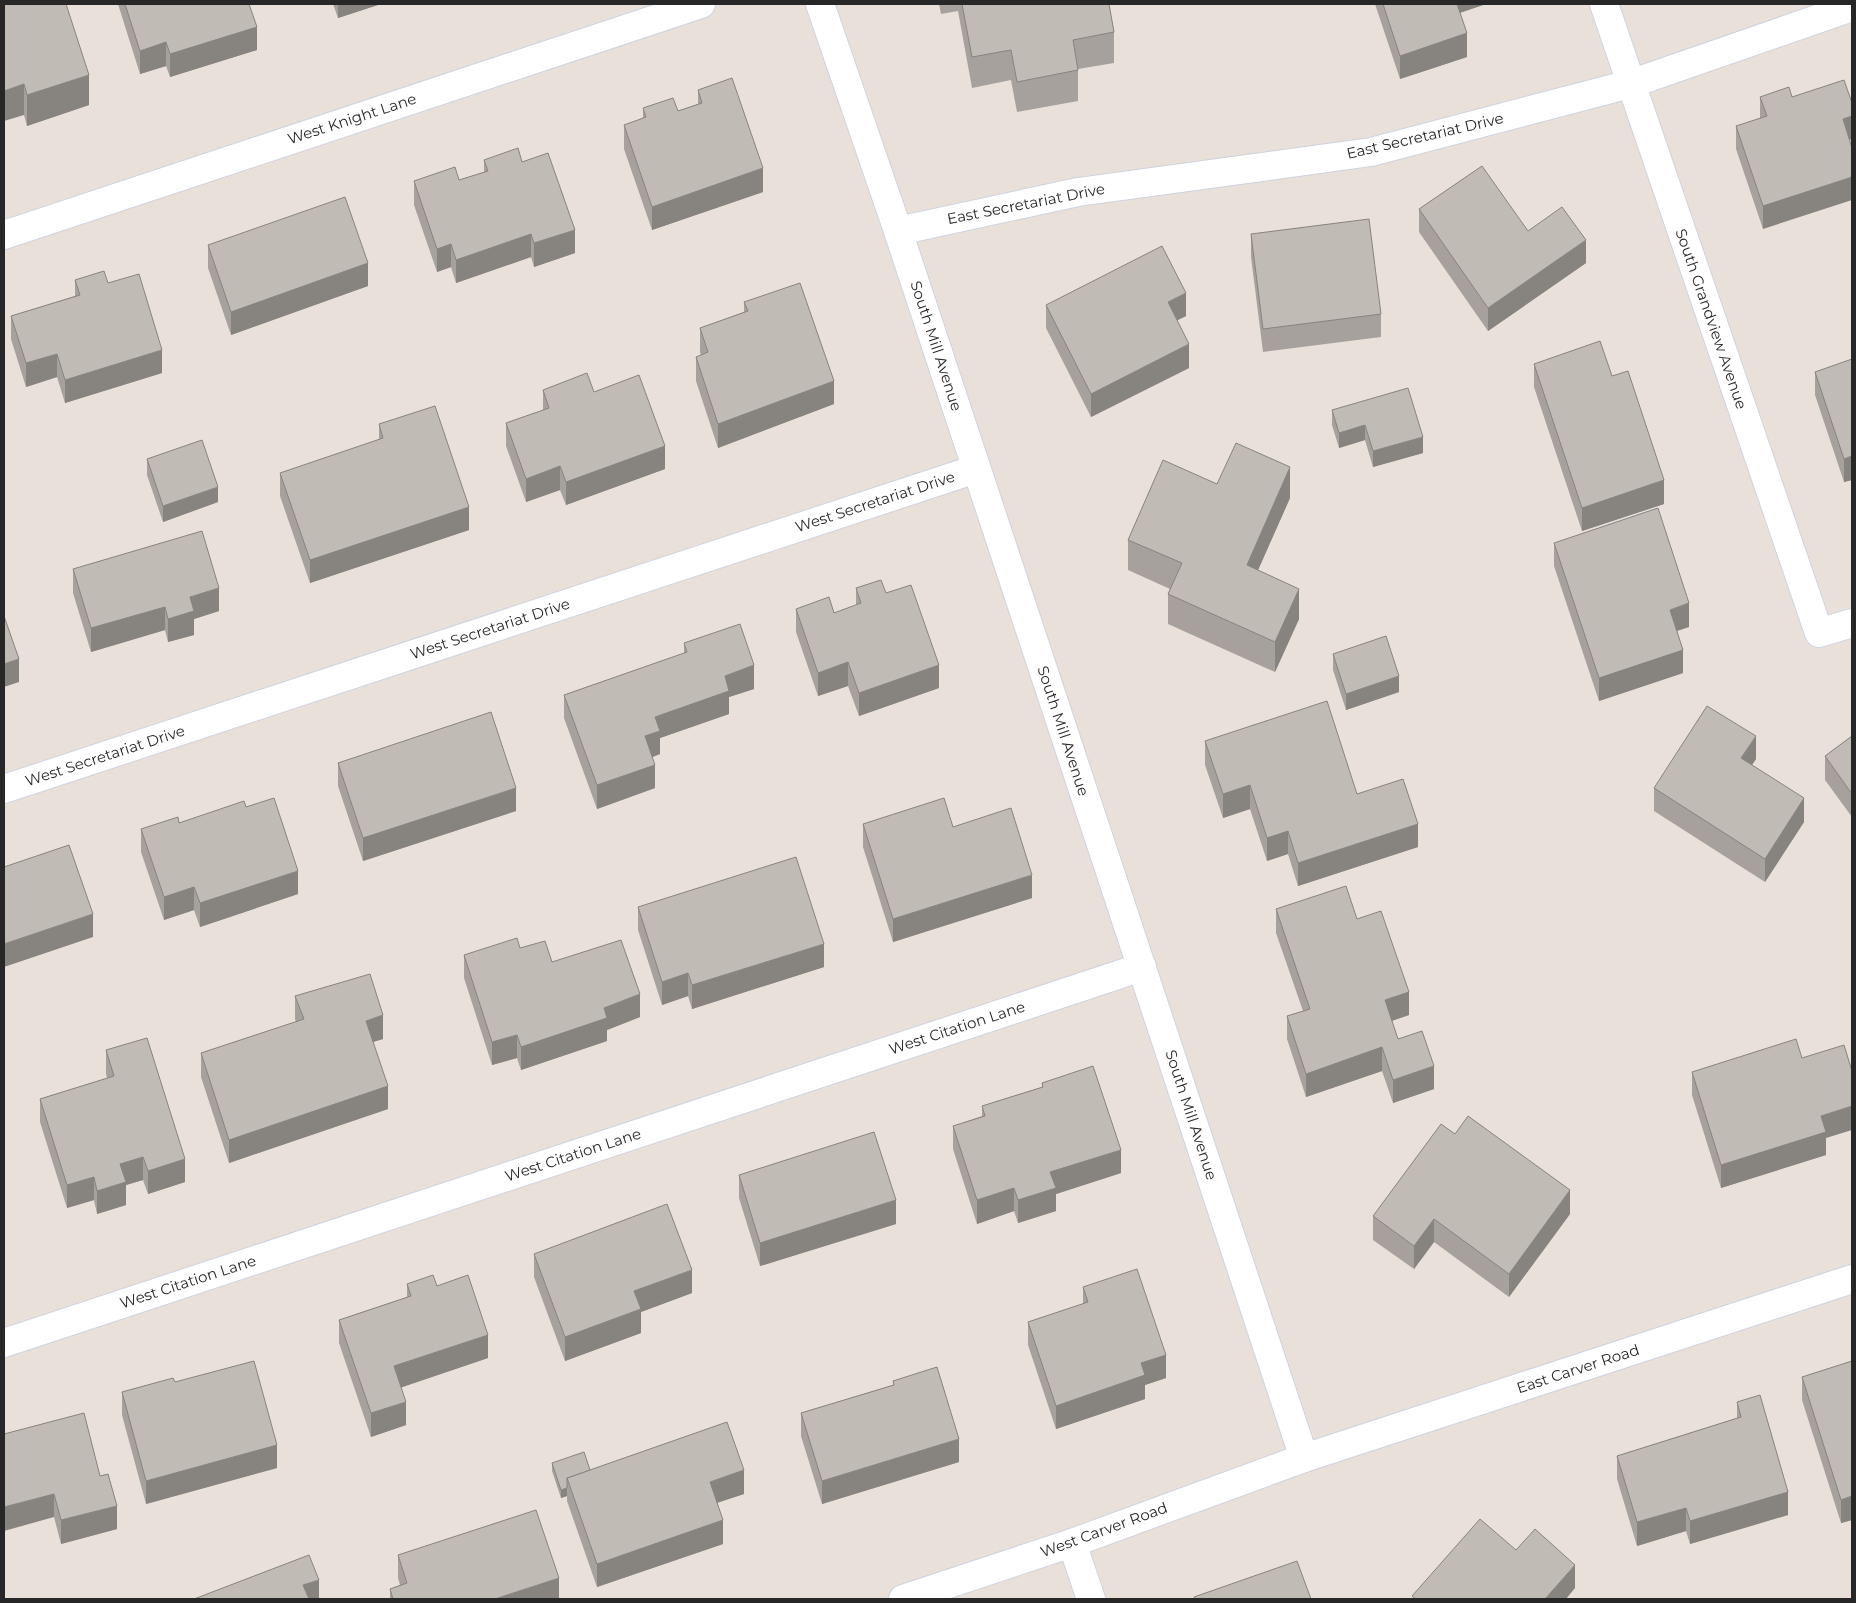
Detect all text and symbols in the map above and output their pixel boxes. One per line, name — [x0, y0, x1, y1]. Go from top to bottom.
street label: West Knight Lane — [285, 89, 419, 148]
street label: East Secretariat Drive — [1345, 108, 1505, 163]
street label: East Secretariat Drive — [945, 179, 1106, 228]
street label: South Grandview Avenue — [1672, 226, 1751, 412]
street label: South Mill Avenue — [906, 278, 966, 413]
street label: West Secretariat Drive — [793, 467, 957, 536]
street label: West Secretariat Drive — [408, 594, 572, 663]
street label: South Mill Avenue — [1033, 663, 1093, 798]
street label: West Secretariat Drive — [23, 721, 187, 790]
street label: West Citation Lane — [886, 997, 1027, 1058]
street label: South Mill Avenue — [1161, 1047, 1221, 1182]
street label: West Citation Lane — [502, 1124, 643, 1185]
street label: West Citation Lane — [117, 1251, 258, 1312]
street label: East Carver Road — [1514, 1340, 1642, 1397]
street label: West Carver Road — [1038, 1498, 1170, 1561]

